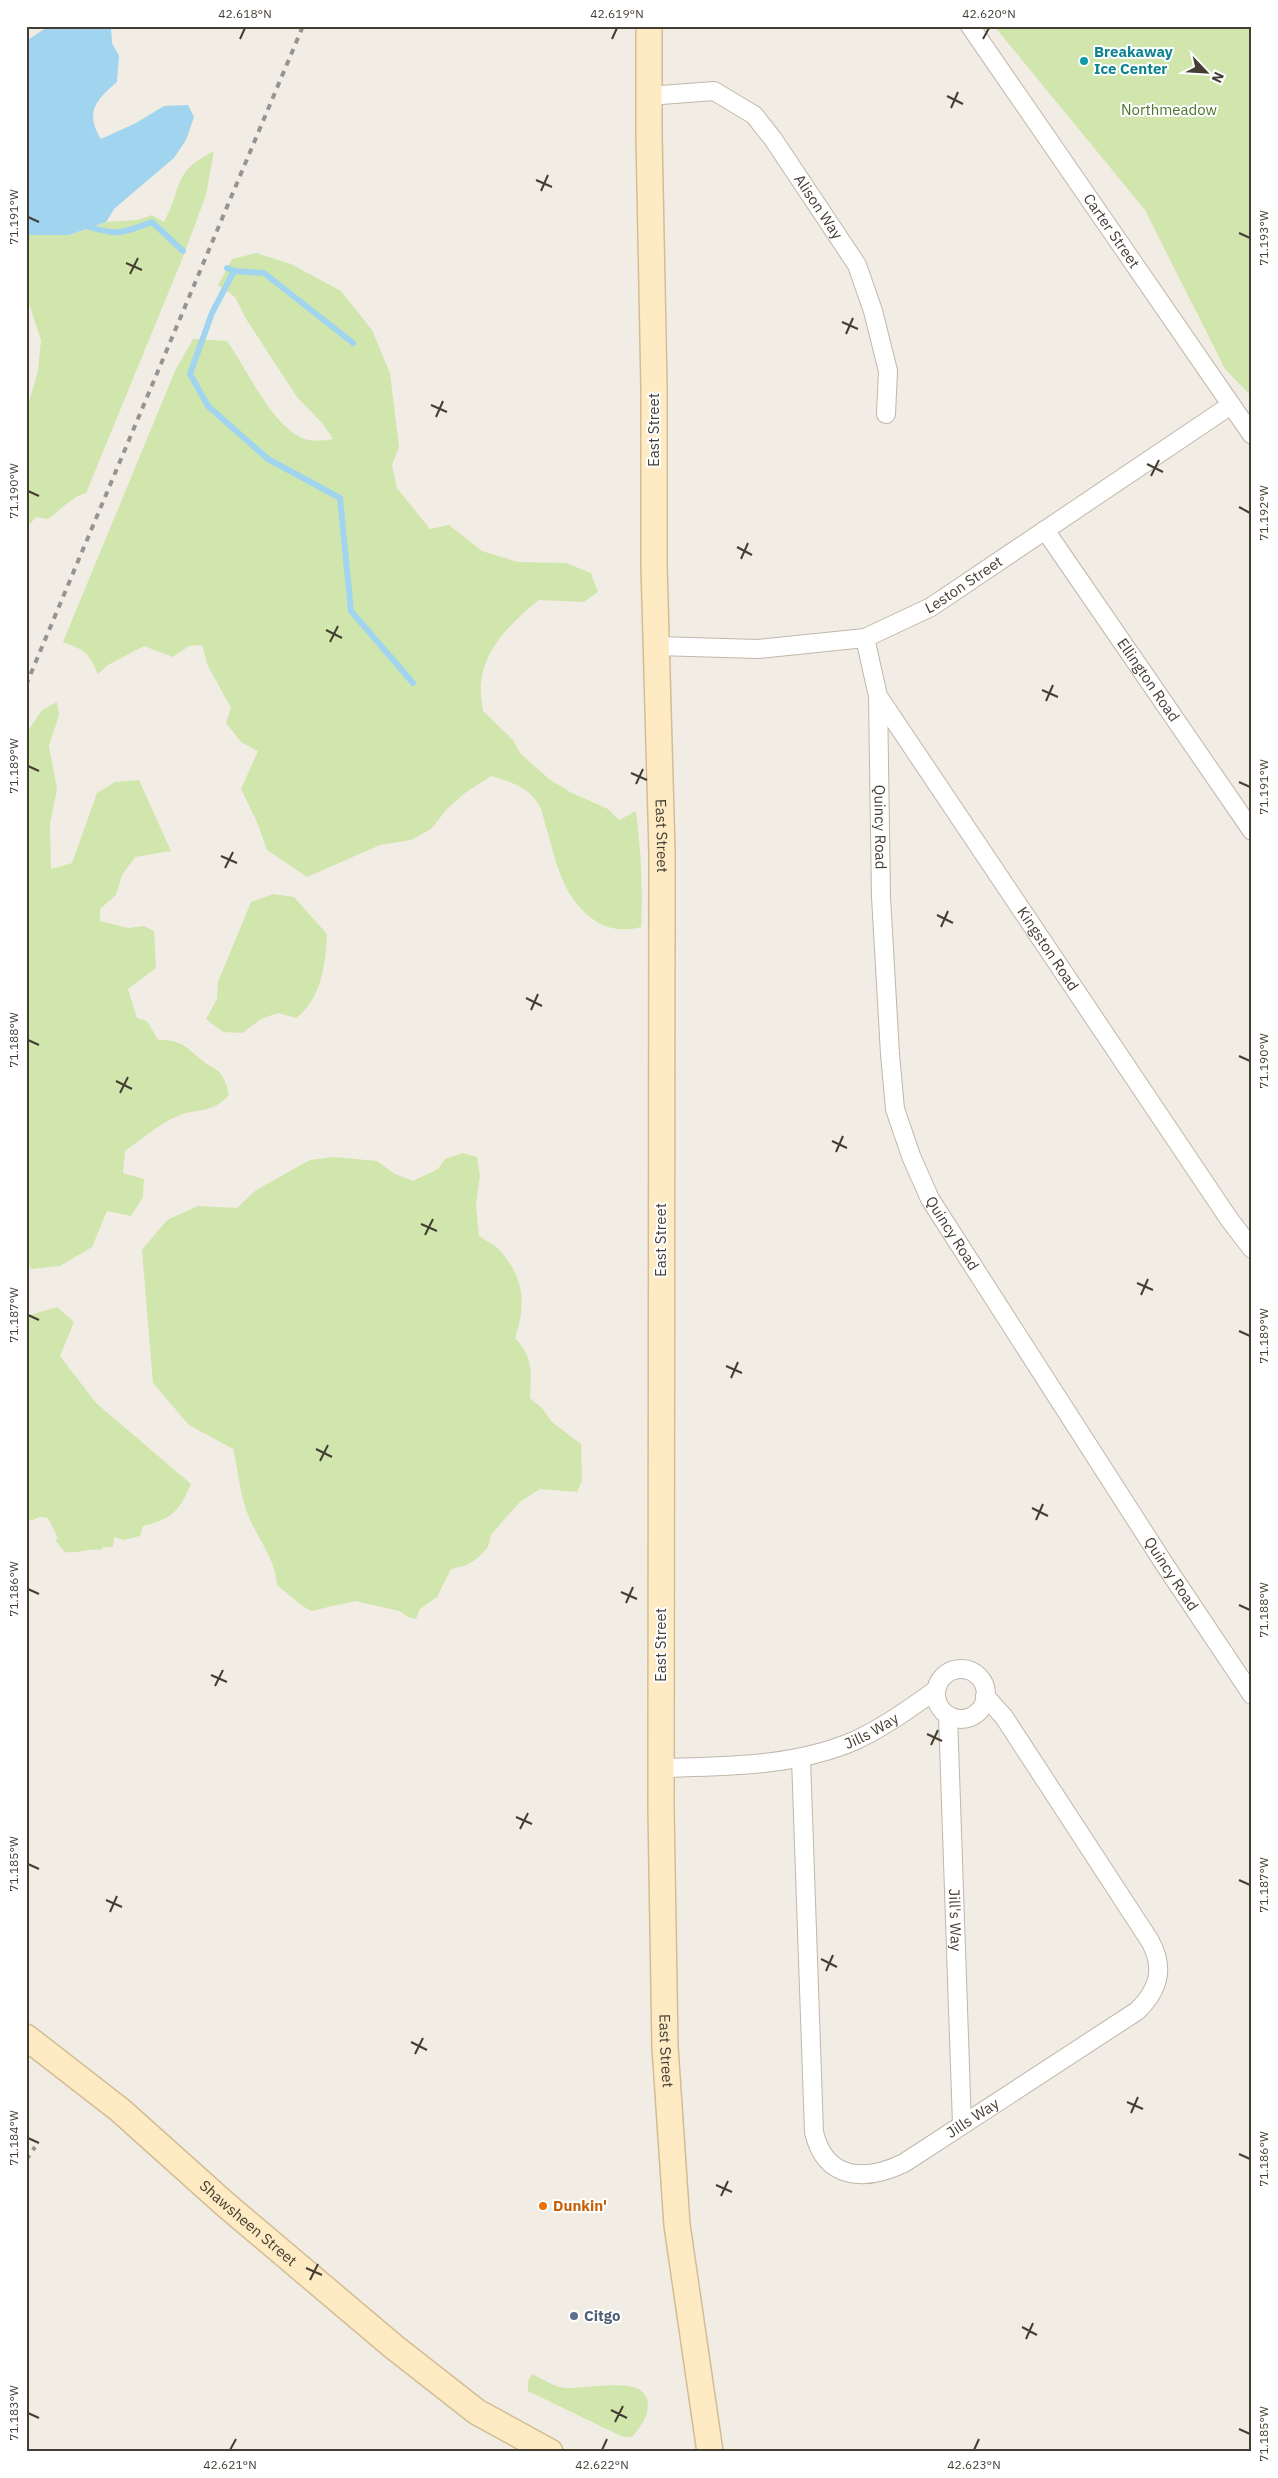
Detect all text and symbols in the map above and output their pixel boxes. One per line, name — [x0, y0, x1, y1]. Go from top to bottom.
text: 42.618°N — [218, 6, 272, 21]
text: 42.619°N — [590, 6, 644, 21]
text: 42.620°N — [962, 6, 1016, 21]
place label: Breakaway Ice Center — [1094, 42, 1173, 78]
north arrow — [1180, 48, 1230, 98]
marker: Breakaway Ice Center — [1078, 55, 1090, 67]
text: N — [1207, 69, 1228, 86]
park label: Northmeadow — [1121, 100, 1218, 119]
street label: Alison Way — [790, 171, 847, 243]
text: 71.191°W — [6, 189, 21, 245]
street label: Carter Street — [1079, 190, 1144, 272]
text: 71.193°W — [1256, 210, 1271, 266]
street label: East Street — [644, 393, 663, 467]
text: 71.190°W — [6, 463, 21, 519]
text: 71.192°W — [1256, 485, 1271, 541]
street label: Leston Street — [922, 552, 1006, 617]
street label: Ellington Road — [1113, 634, 1184, 725]
text: 71.189°W — [6, 738, 21, 794]
text: 71.191°W — [1256, 759, 1271, 815]
street label: Quincy Road — [870, 785, 891, 869]
street label: East Street — [652, 799, 672, 873]
street label: Kingston Road — [1013, 903, 1083, 994]
text: 71.188°W — [6, 1012, 21, 1068]
text: 71.190°W — [1256, 1033, 1271, 1089]
street label: Quincy Road — [922, 1192, 983, 1274]
street label: East Street — [651, 1203, 670, 1277]
text: 71.187°W — [6, 1287, 21, 1343]
text: 71.189°W — [1256, 1308, 1271, 1364]
street label: Quincy Road — [1140, 1533, 1203, 1614]
text: 71.186°W — [6, 1561, 21, 1617]
text: 71.188°W — [1256, 1582, 1271, 1638]
street label: East Street — [651, 1608, 670, 1682]
street label: Jills Way — [841, 1708, 902, 1753]
text: 71.185°W — [6, 1836, 21, 1892]
text: 71.187°W — [1256, 1857, 1271, 1913]
street label: Jill's Way — [945, 1888, 966, 1952]
street label: East Street — [655, 2014, 678, 2088]
street label: Jills Way — [943, 2093, 1003, 2142]
text: 71.184°W — [6, 2110, 21, 2166]
text: 71.186°W — [1256, 2131, 1271, 2187]
street label: Shawsheen Street — [196, 2176, 301, 2270]
place label: Dunkin' — [553, 2196, 607, 2215]
marker: Dunkin' — [537, 2200, 549, 2212]
place label: Citgo — [584, 2306, 620, 2325]
marker: Citgo — [568, 2310, 580, 2322]
text: 71.183°W — [6, 2385, 21, 2441]
text: 71.185°W — [1256, 2406, 1271, 2462]
text: 42.621°N — [203, 2457, 257, 2472]
text: 42.622°N — [575, 2457, 629, 2472]
text: 42.623°N — [947, 2457, 1001, 2472]

